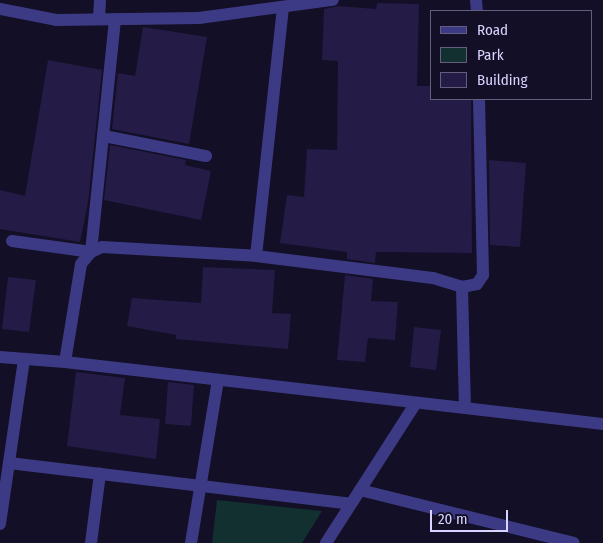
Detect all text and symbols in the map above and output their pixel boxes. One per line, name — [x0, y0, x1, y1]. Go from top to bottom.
legend — [430, 10, 593, 100]
text: Road — [477, 21, 508, 39]
text: Park — [477, 46, 504, 64]
text: Building — [477, 71, 528, 89]
scale bar — [433, 500, 510, 532]
text: 20 m — [438, 510, 468, 528]

